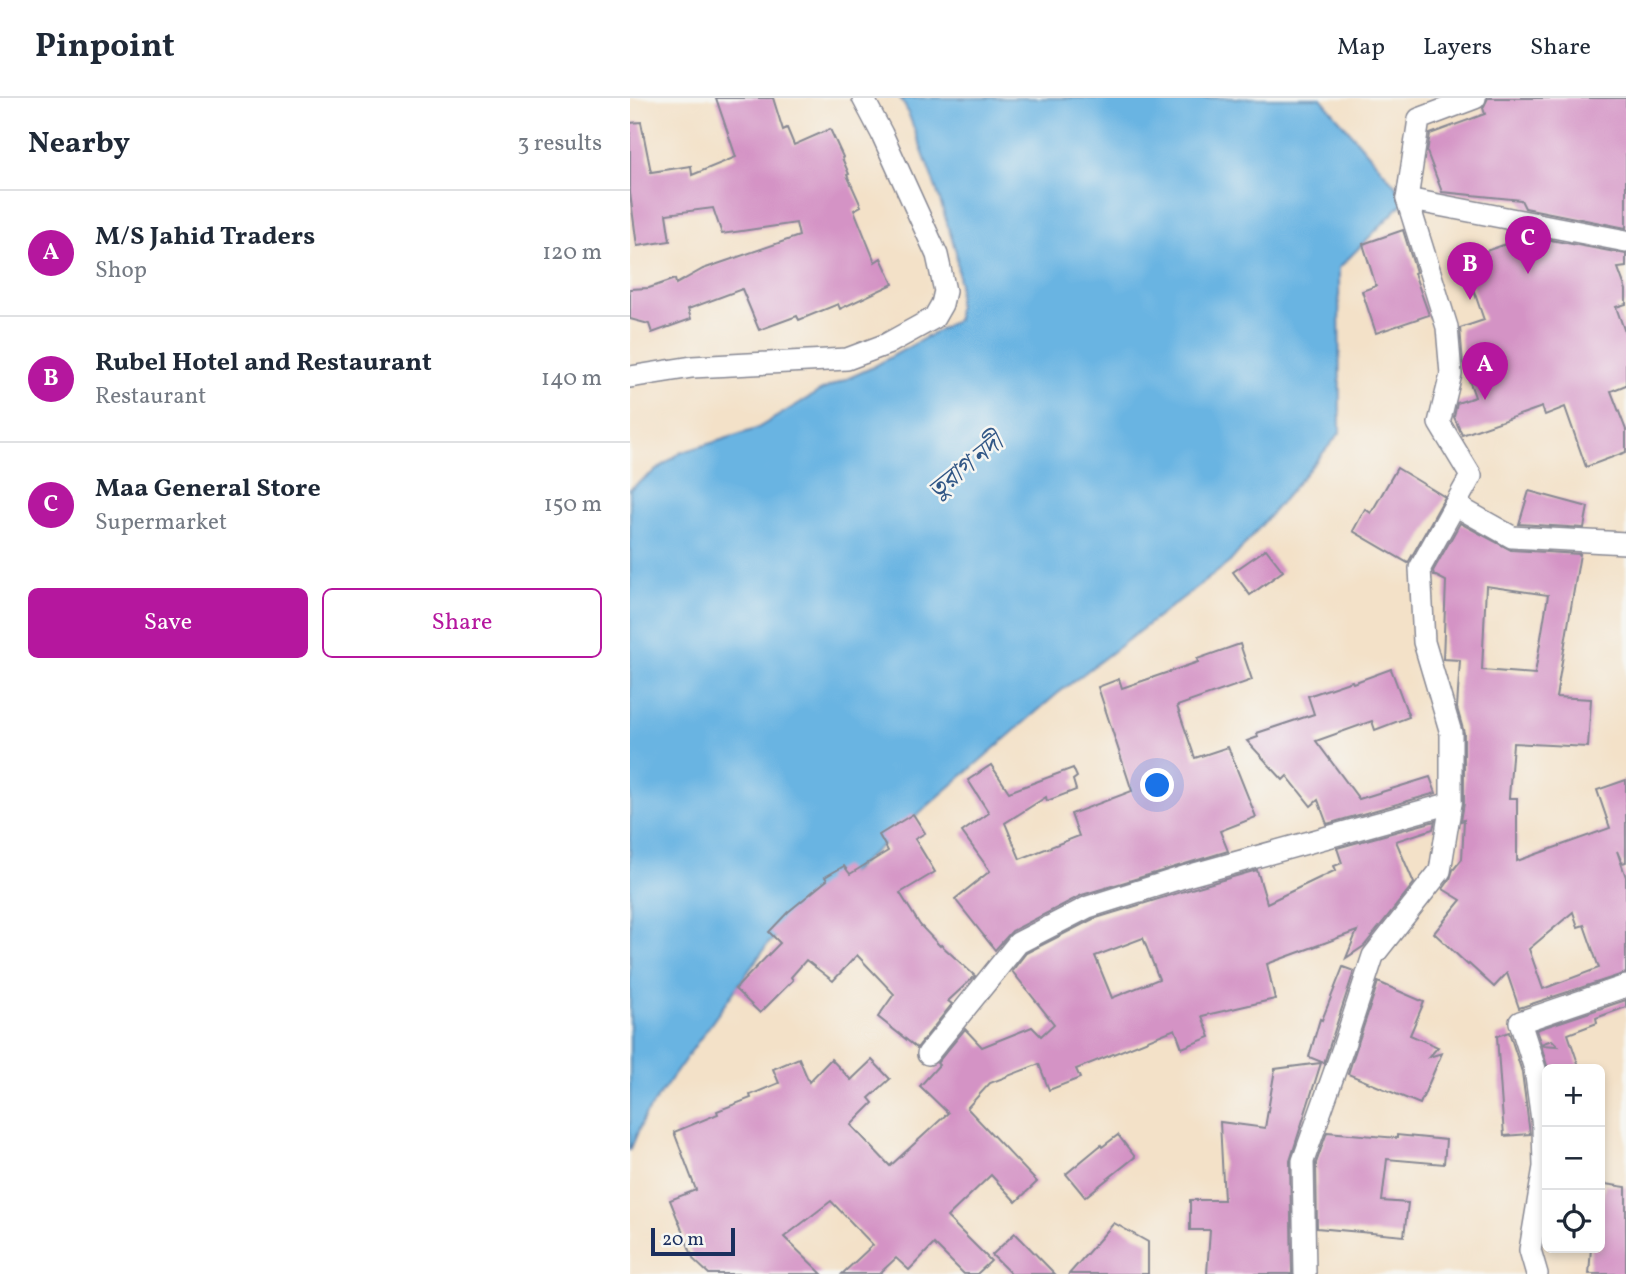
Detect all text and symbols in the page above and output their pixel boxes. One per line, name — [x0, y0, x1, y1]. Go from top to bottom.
text: Pinpoint — [35, 25, 175, 71]
text: Map — [1337, 31, 1385, 65]
text: Layers — [1423, 31, 1492, 65]
text: Share — [1530, 31, 1591, 65]
text: Nearby — [28, 123, 130, 165]
text: 3 results — [517, 128, 602, 160]
pin: C — [1505, 216, 1551, 274]
text: M/S Jahid Traders — [95, 219, 315, 255]
text: A — [43, 237, 59, 269]
text: 120 m — [542, 237, 602, 269]
pin: B — [1447, 242, 1493, 300]
text: Shop — [95, 255, 147, 287]
pin: A — [1462, 342, 1508, 400]
text: Rubel Hotel and Restaurant — [95, 345, 432, 381]
text: B — [43, 363, 59, 395]
text: 140 m — [541, 363, 602, 395]
text: Restaurant — [95, 381, 206, 413]
water label: তুরাগ নদী — [921, 424, 1014, 509]
text: Maa General Store — [95, 471, 321, 507]
text: C — [44, 489, 58, 521]
text: 150 m — [544, 489, 602, 521]
text: Supermarket — [95, 507, 227, 539]
button: Save — [28, 588, 308, 658]
button: Share — [322, 588, 602, 658]
your location — [1140, 768, 1174, 802]
map controls — [1542, 1064, 1605, 1253]
button: + — [1542, 1064, 1605, 1127]
button: − — [1542, 1127, 1605, 1190]
button: locate — [1542, 1190, 1605, 1253]
scale bar — [651, 1225, 735, 1257]
text: 20 m — [662, 1227, 704, 1253]

